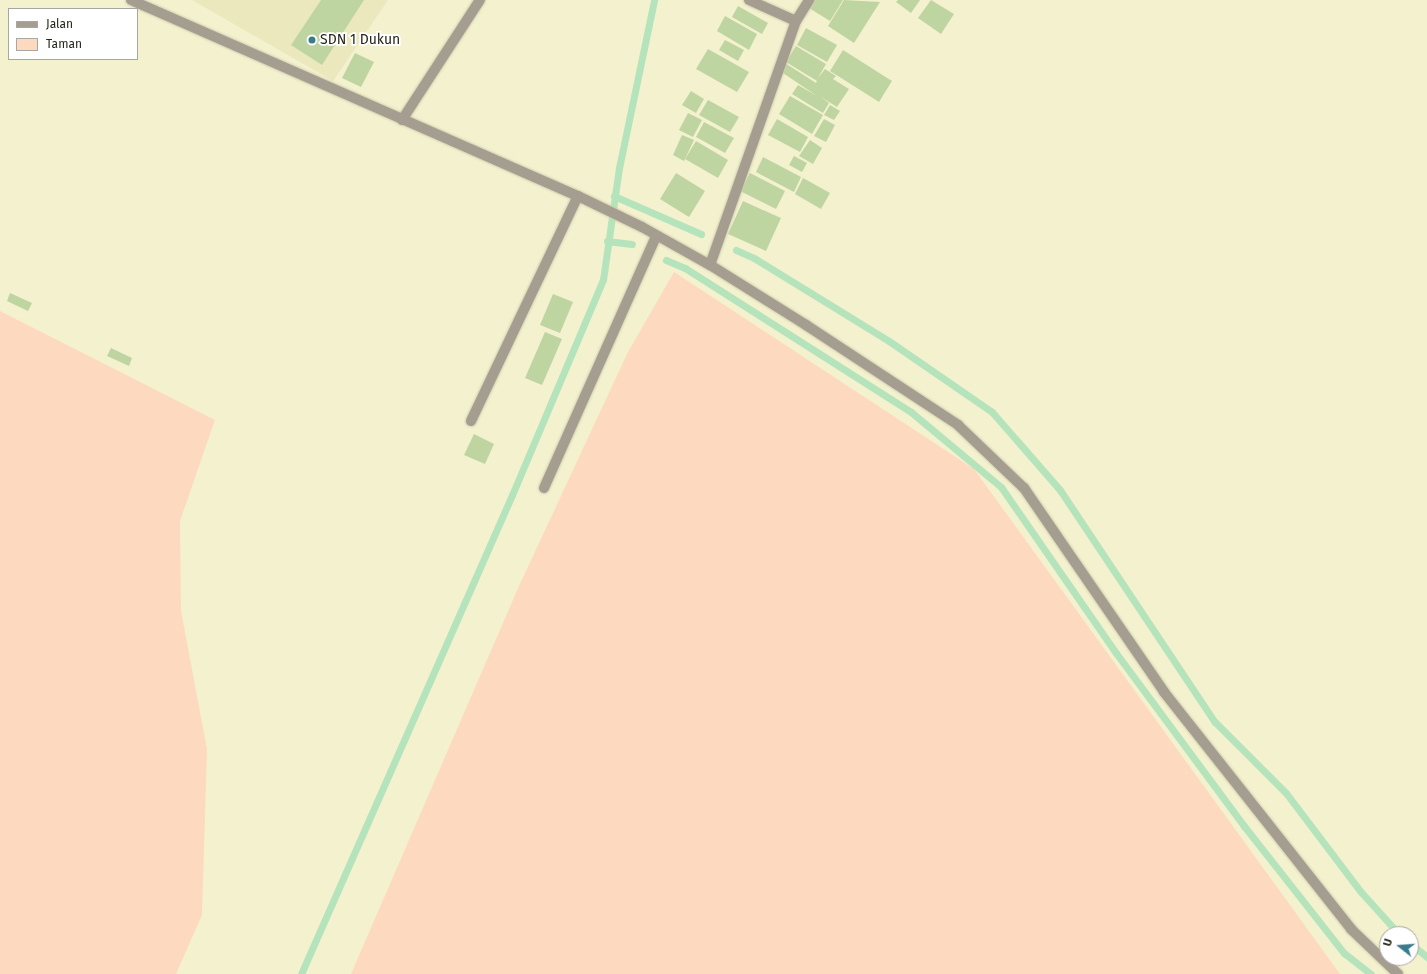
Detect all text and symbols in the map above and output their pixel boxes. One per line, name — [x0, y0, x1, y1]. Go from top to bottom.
legend — [8, 8, 138, 60]
text: Jalan — [46, 17, 73, 31]
place label: SDN 1 Dukun — [320, 32, 400, 48]
marker: SDN 1 Dukun — [307, 35, 317, 45]
text: Taman — [46, 37, 82, 51]
north arrow — [1379, 926, 1419, 966]
text: U — [1381, 937, 1395, 948]

